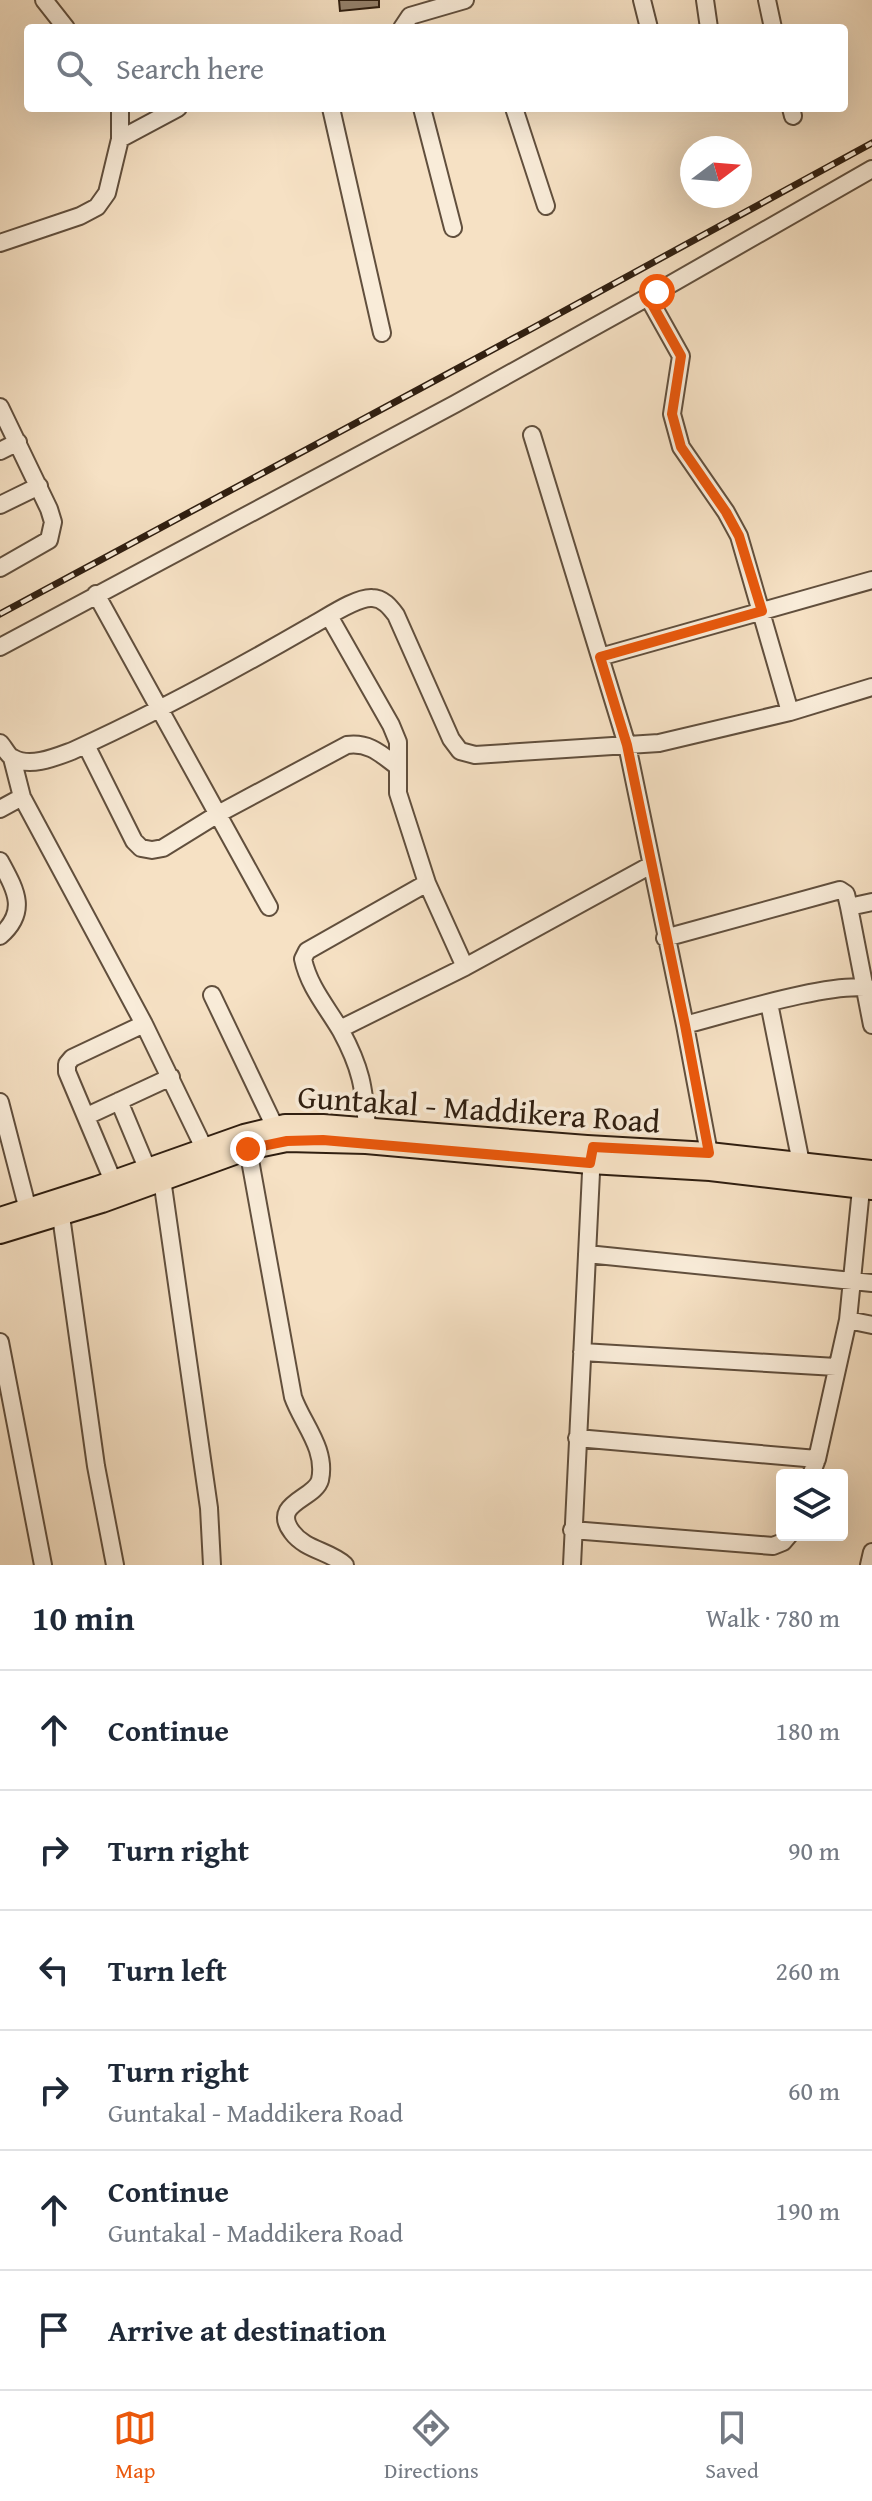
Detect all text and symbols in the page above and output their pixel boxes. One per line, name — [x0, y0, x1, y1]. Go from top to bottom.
search box — [24, 24, 848, 112]
icon: search — [52, 46, 96, 90]
text: Search here — [116, 46, 264, 90]
north arrow — [680, 136, 752, 208]
route start — [639, 274, 675, 310]
street label: Guntakal - Maddikera Road — [296, 1072, 662, 1145]
route end — [230, 1131, 266, 1167]
map controls — [776, 1469, 848, 1541]
button: layers — [776, 1469, 848, 1541]
text: 10 min — [32, 1593, 134, 1642]
text: Walk · 780 m — [706, 1598, 840, 1637]
icon: ahead — [32, 1708, 76, 1752]
text: Continue — [108, 1708, 229, 1752]
text: 180 m — [775, 1711, 840, 1750]
icon: right — [32, 1828, 76, 1872]
text: Turn right — [108, 1828, 249, 1872]
text: 90 m — [788, 1831, 840, 1870]
icon: left — [32, 1948, 76, 1992]
text: Turn left — [108, 1948, 227, 1992]
text: 260 m — [775, 1951, 840, 1990]
text: Turn right — [108, 2049, 249, 2093]
icon: right — [32, 2068, 76, 2112]
text: 60 m — [788, 2071, 840, 2110]
text: Guntakal - Maddikera Road — [108, 2093, 403, 2132]
text: Continue — [108, 2169, 229, 2213]
icon: ahead — [32, 2188, 76, 2232]
text: 190 m — [775, 2191, 840, 2230]
text: Guntakal - Maddikera Road — [108, 2213, 403, 2252]
icon: arrive — [32, 2308, 76, 2352]
text: Arrive at destination — [108, 2308, 386, 2352]
tab: Map — [113, 2406, 157, 2486]
tab: Directions — [384, 2406, 479, 2486]
tab: Saved — [705, 2406, 759, 2486]

